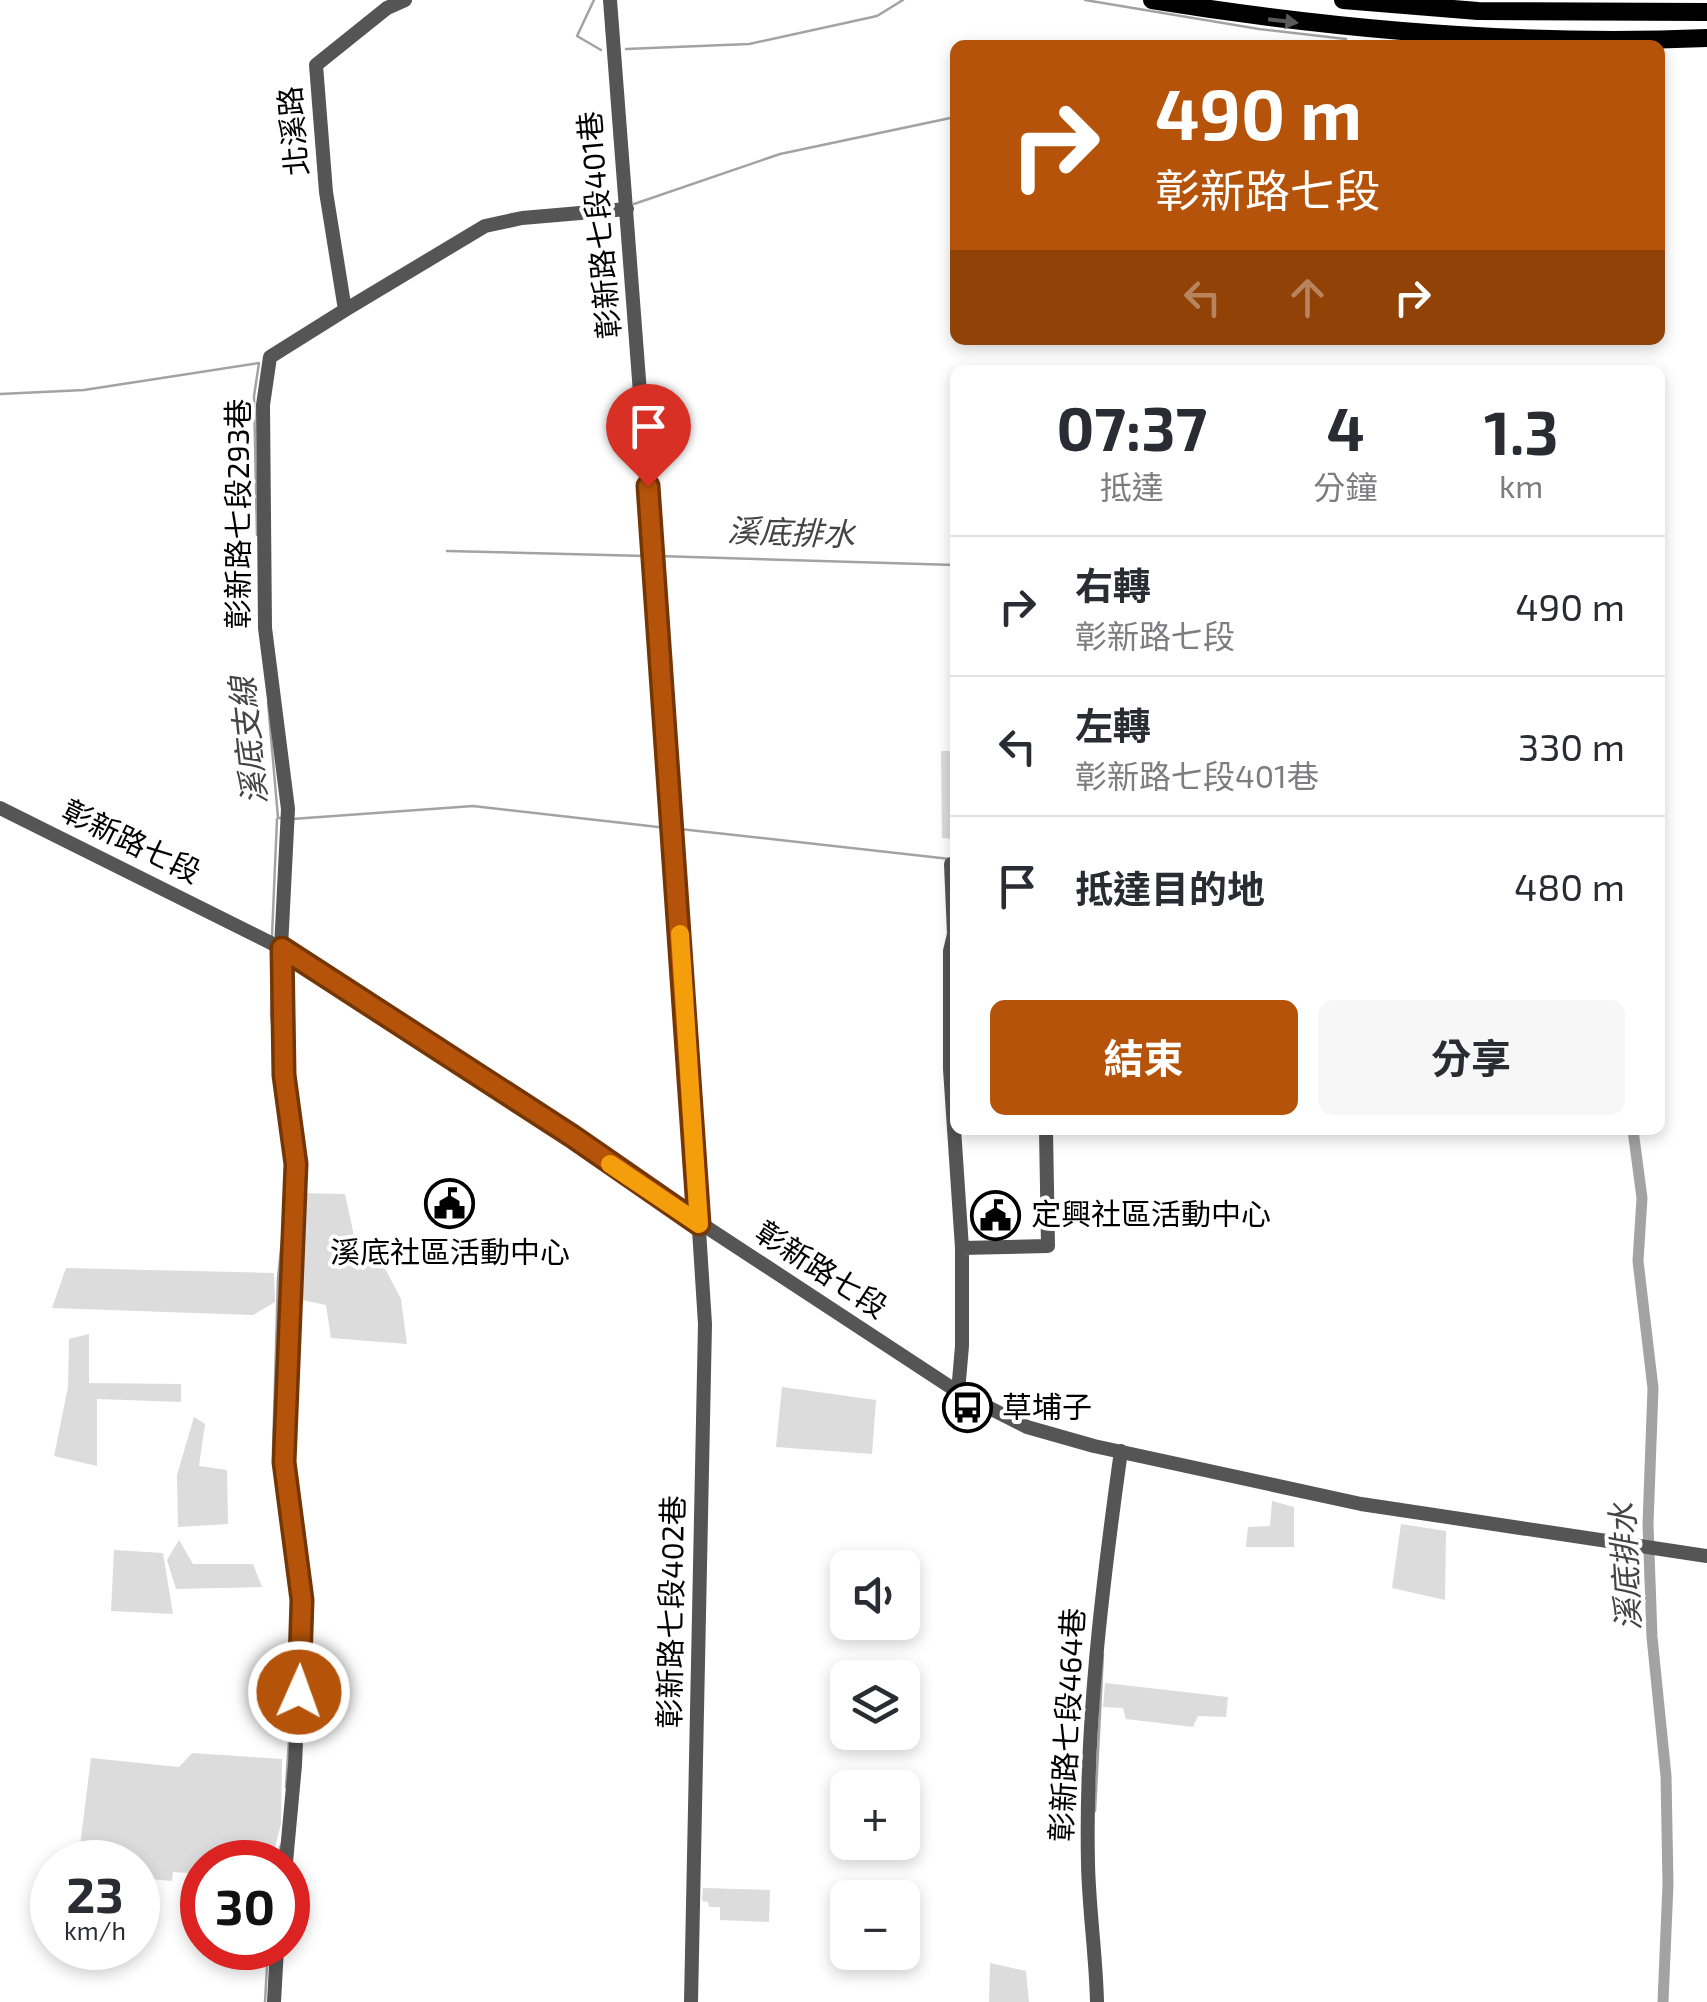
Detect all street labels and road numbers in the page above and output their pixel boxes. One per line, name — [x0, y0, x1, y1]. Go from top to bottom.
street label: 北溪路 — [270, 85, 314, 178]
street label: 彰新路七段401巷 — [570, 110, 626, 341]
street label: 彰新路七段293巷 — [219, 399, 255, 629]
street label: 彰新路七段 — [57, 791, 207, 889]
street label: 彰新路七段 — [749, 1212, 895, 1324]
street label: 彰新路七段402巷 — [650, 1495, 690, 1729]
street label: 彰新路七段464巷 — [1042, 1607, 1090, 1843]

